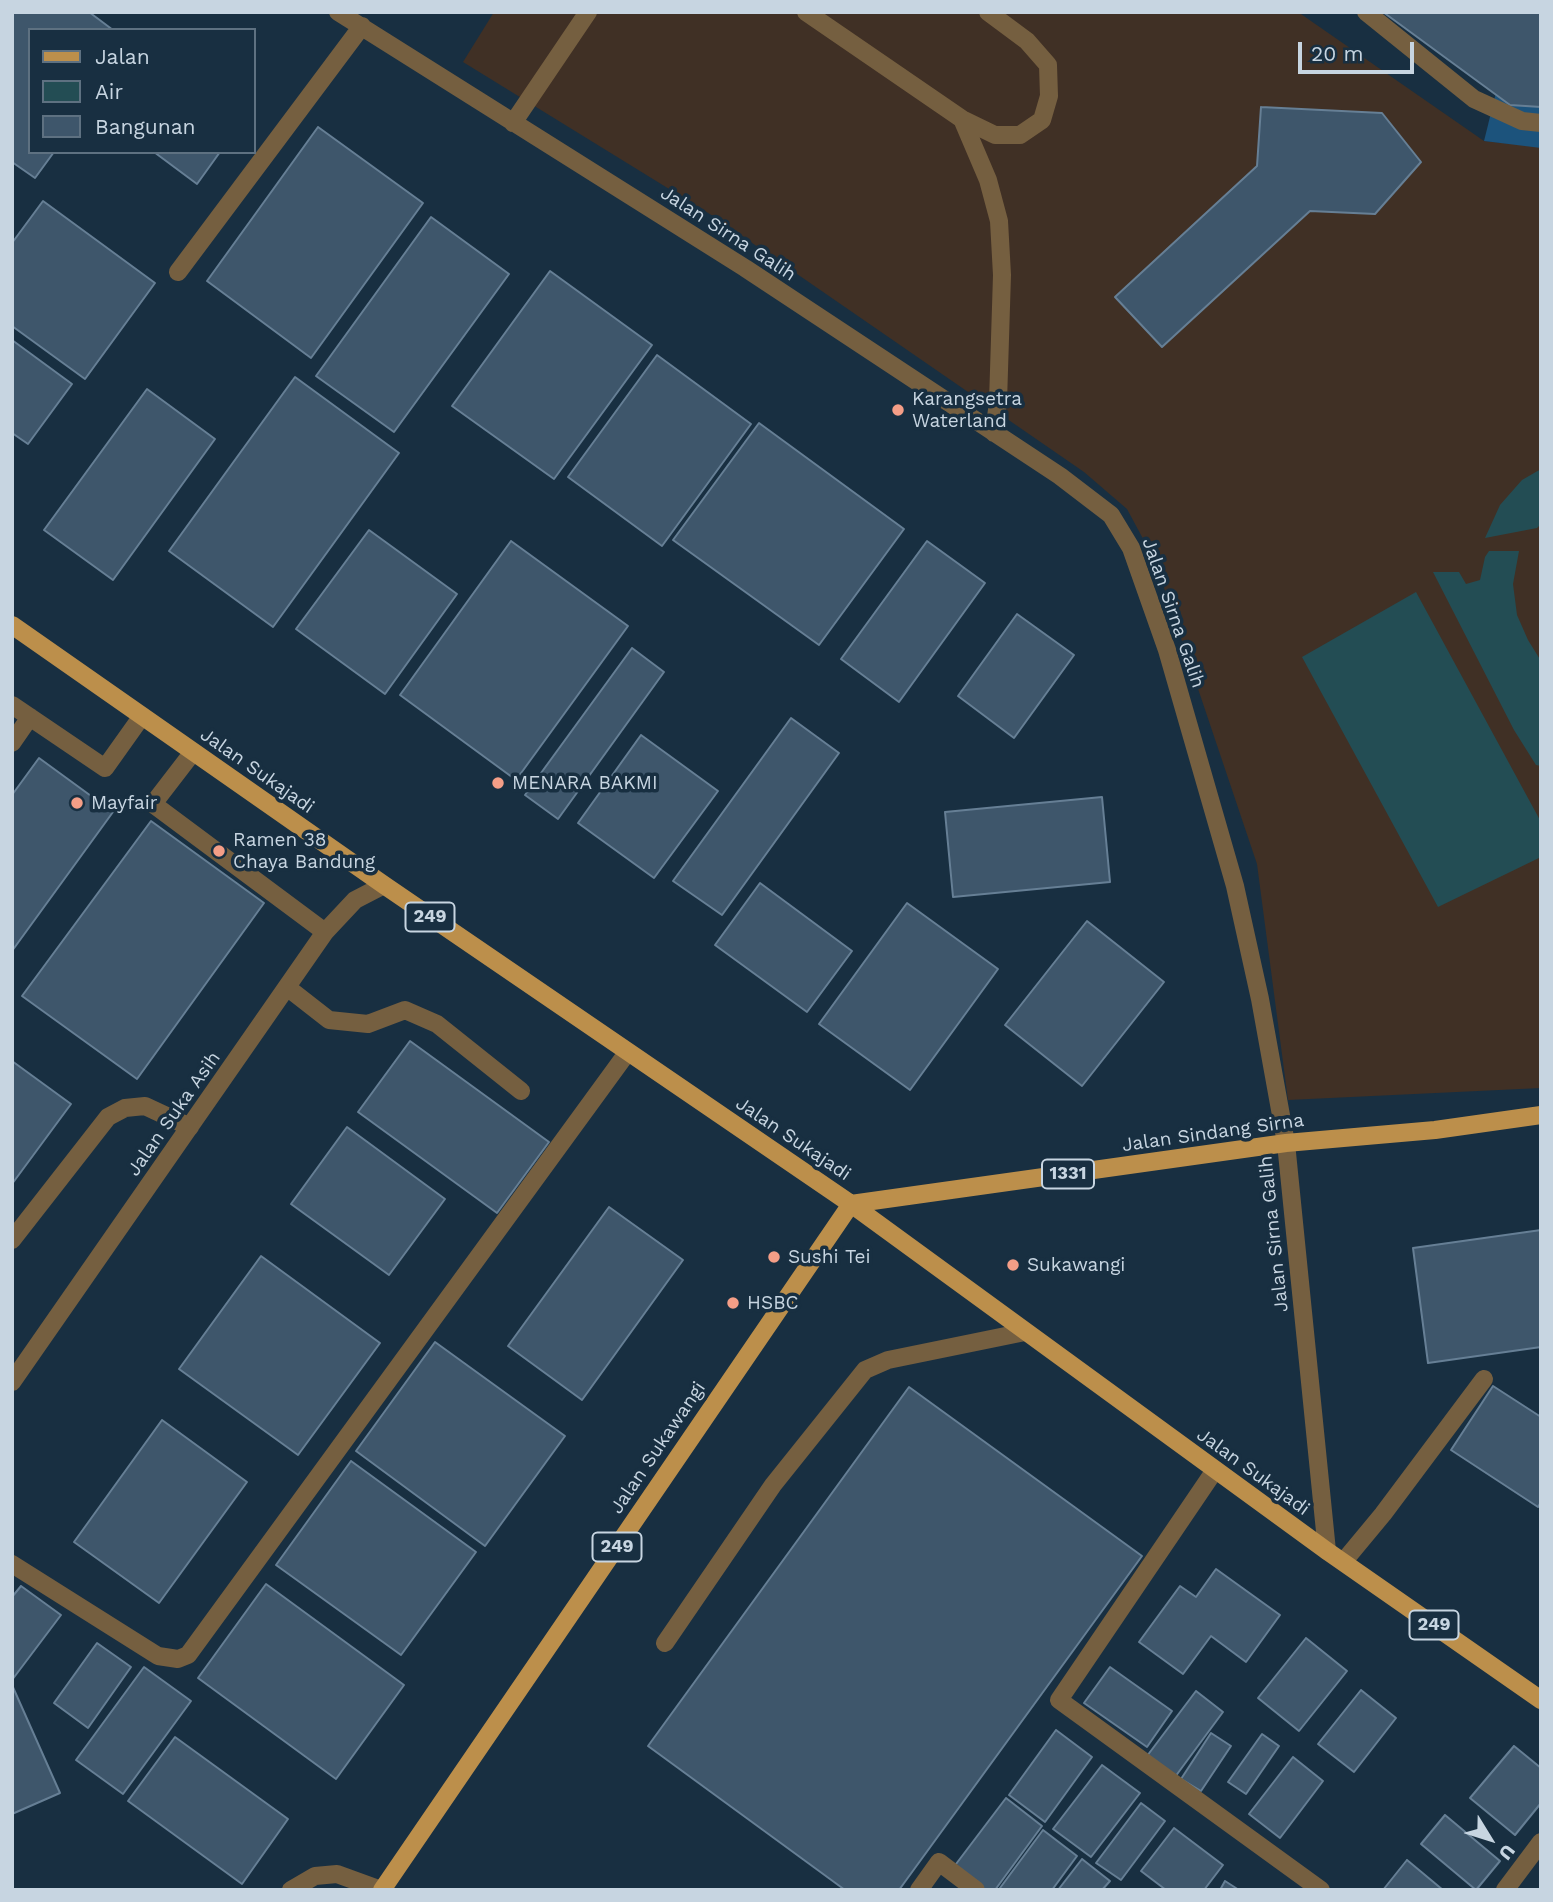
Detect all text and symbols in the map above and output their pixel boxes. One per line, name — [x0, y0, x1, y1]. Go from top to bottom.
legend — [28, 28, 256, 154]
scale bar — [1301, 28, 1416, 72]
text: 20 m — [1311, 41, 1363, 66]
text: Jalan — [95, 44, 150, 69]
text: Air — [95, 79, 123, 104]
text: Bangunan — [95, 114, 196, 139]
street label: Jalan Sirna Galih — [656, 182, 800, 286]
place label: Karangsetra Waterland — [912, 388, 1022, 432]
marker: Karangsetra Waterland — [890, 402, 906, 418]
street label: Jalan Sirna Galih — [1137, 535, 1209, 691]
street label: Jalan Sukajadi — [196, 723, 318, 819]
place label: MENARA BAKMI — [512, 772, 658, 794]
marker: MENARA BAKMI — [490, 775, 506, 791]
place label: Mayfair — [91, 792, 158, 814]
marker: Mayfair — [69, 795, 85, 811]
place label: Ramen 38 Chaya Bandung — [233, 829, 375, 873]
marker: Ramen 38 Chaya Bandung — [211, 843, 227, 859]
road number: 249 — [406, 902, 454, 932]
street label: Jalan Suka Asih — [123, 1047, 225, 1181]
street label: Jalan Sukajadi — [731, 1092, 855, 1186]
street label: Jalan Sindang Sirna — [1121, 1109, 1305, 1157]
street label: Jalan Sirna Galih — [1254, 1155, 1294, 1313]
road number: 1331 — [1042, 1160, 1094, 1189]
place label: Sushi Tei — [788, 1246, 871, 1268]
marker: Sushi Tei — [766, 1249, 782, 1265]
place label: Sukawangi — [1027, 1254, 1125, 1276]
marker: Sukawangi — [1005, 1257, 1021, 1273]
place label: HSBC — [747, 1292, 799, 1314]
marker: HSBC — [725, 1295, 741, 1311]
street label: Jalan Sukawangi — [605, 1378, 711, 1518]
street label: Jalan Sukajadi — [1192, 1423, 1314, 1521]
road number: 249 — [592, 1532, 642, 1562]
road number: 249 — [1410, 1610, 1458, 1640]
north arrow — [1455, 1804, 1525, 1874]
text: U — [1494, 1840, 1520, 1865]

